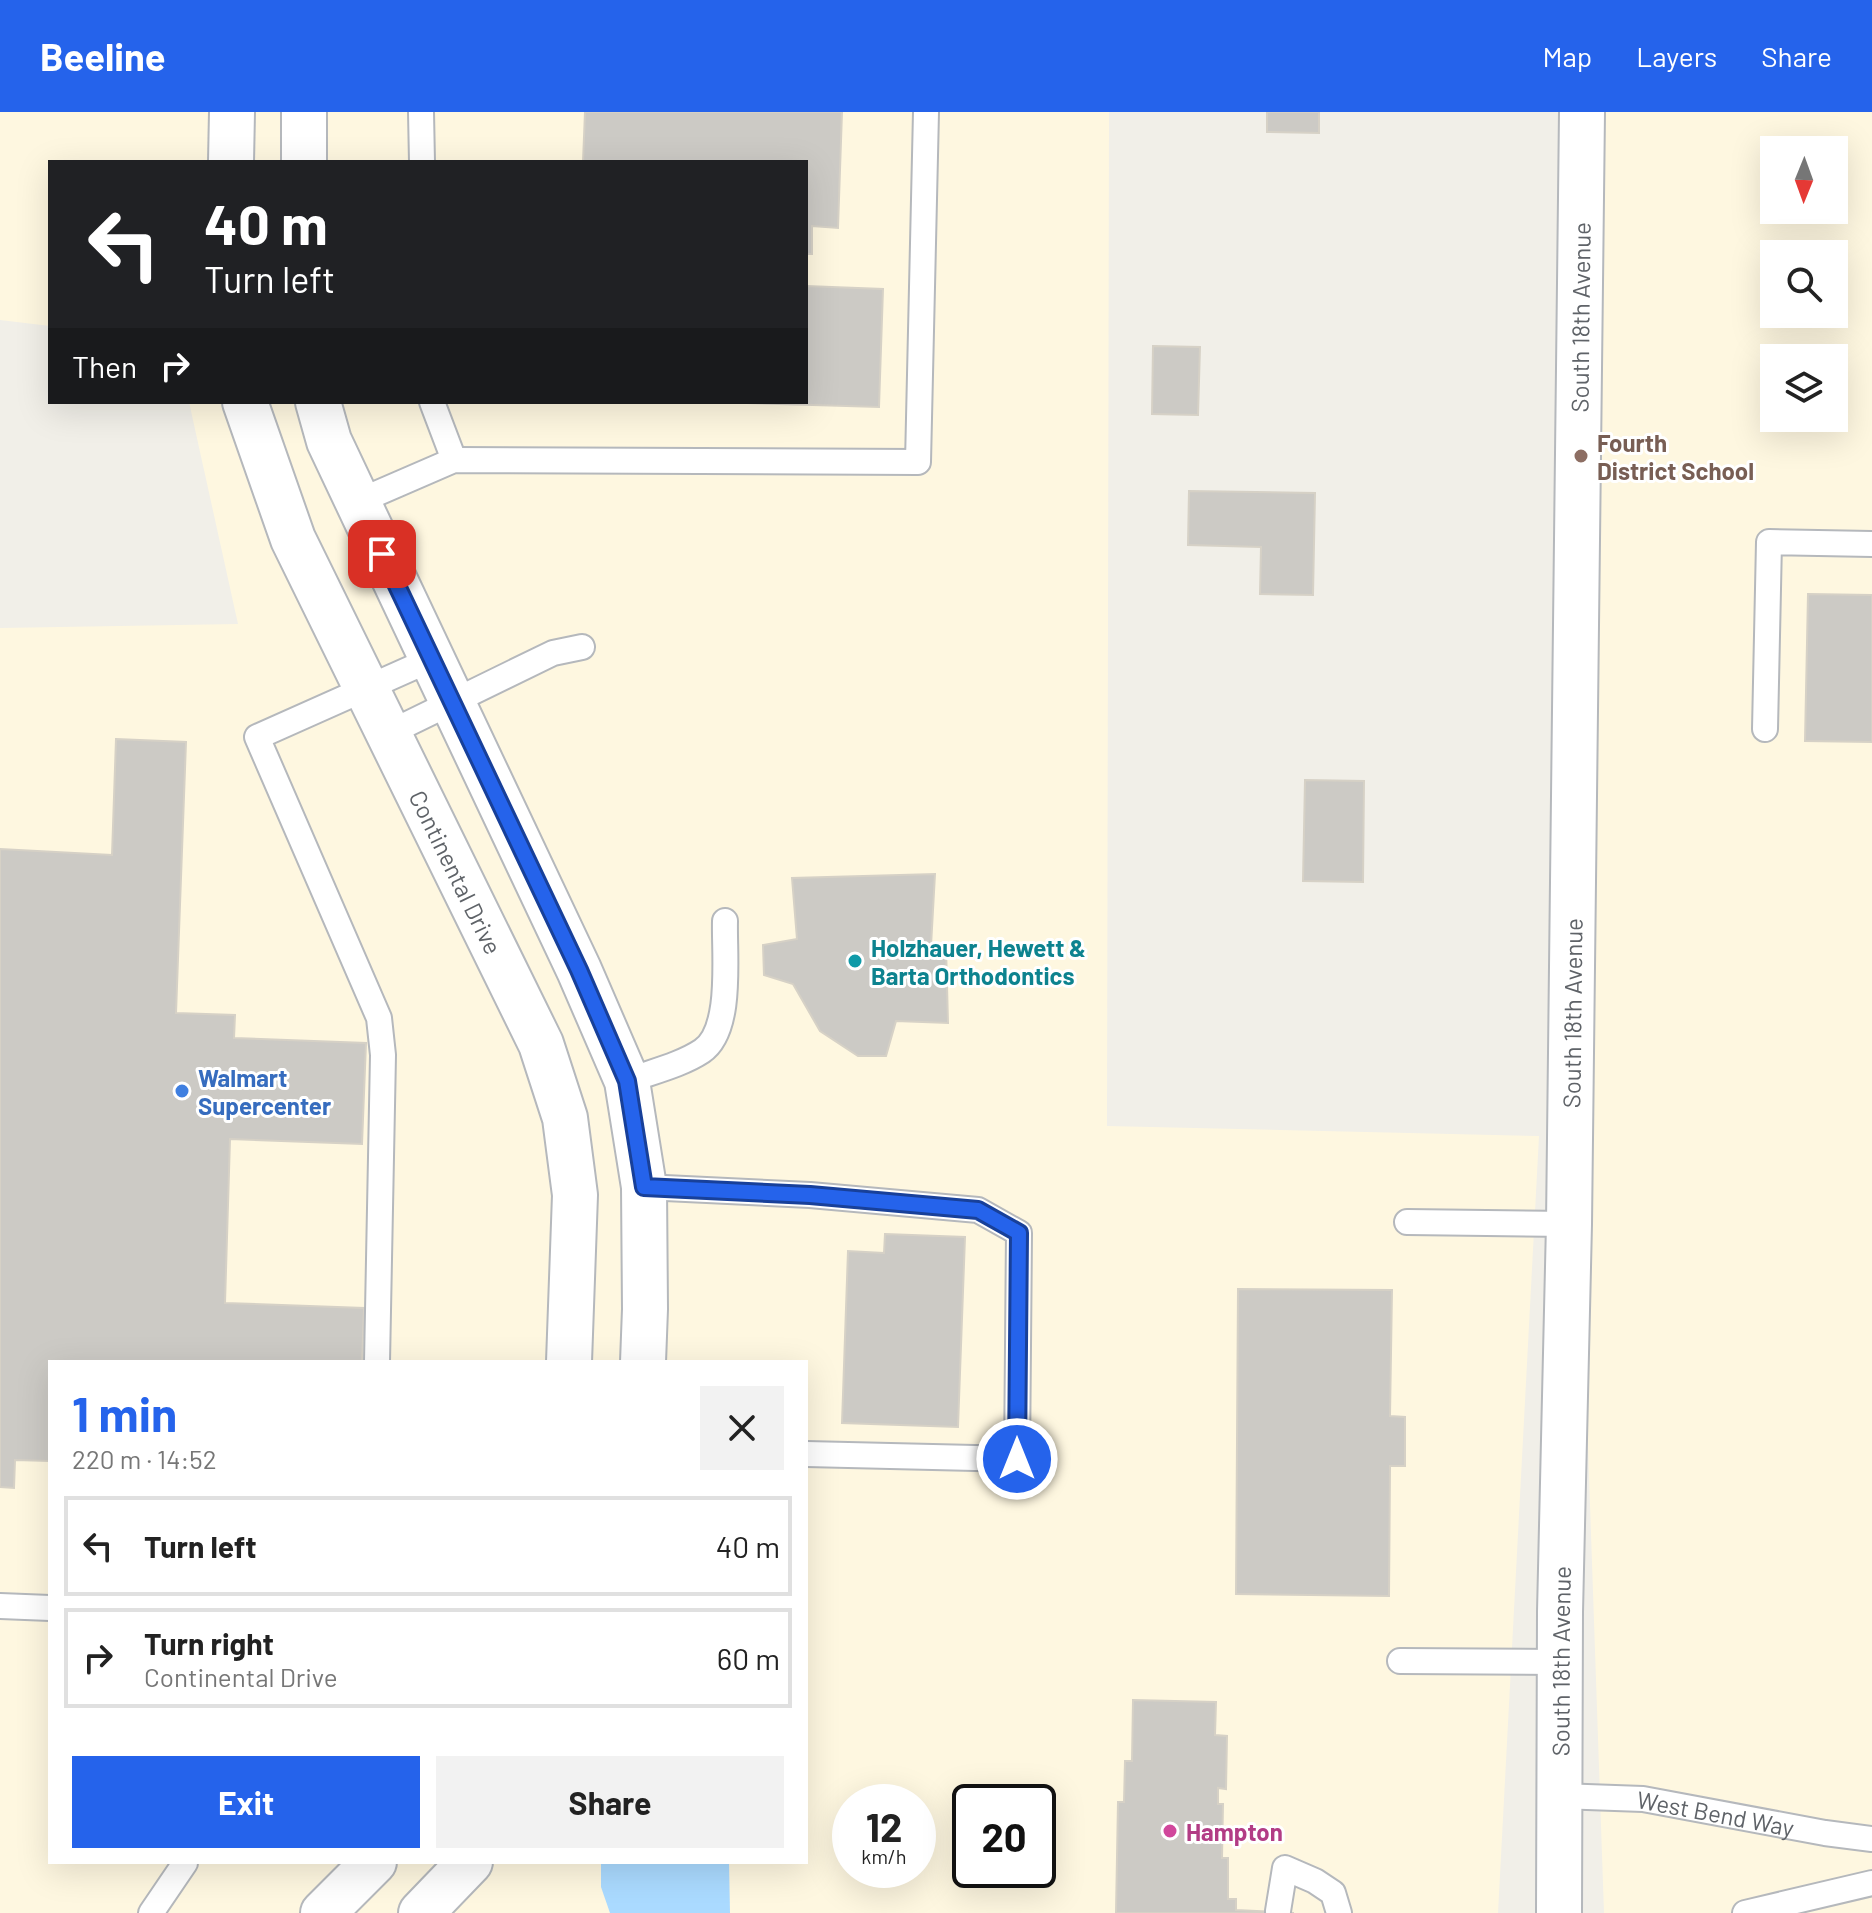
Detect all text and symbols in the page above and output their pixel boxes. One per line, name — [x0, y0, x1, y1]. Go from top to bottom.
text: Beeline — [40, 33, 165, 79]
text: Map — [1542, 39, 1592, 73]
text: Layers — [1636, 39, 1717, 73]
text: Share — [1761, 39, 1832, 73]
north arrow — [1760, 136, 1848, 224]
map controls — [1760, 136, 1848, 432]
text: 40 m — [204, 189, 328, 256]
icon: left — [72, 192, 176, 296]
street label: South 18th Avenue — [1564, 222, 1595, 412]
button: search — [1760, 240, 1848, 328]
text: Turn left — [204, 257, 335, 300]
icon: right — [153, 344, 197, 388]
button: layers — [1760, 344, 1848, 432]
text: Then — [72, 348, 137, 384]
place label: Fourth District School — [1597, 428, 1754, 485]
marker: Fourth District School — [1572, 447, 1590, 465]
pin — [348, 520, 416, 588]
icon: arrive — [360, 532, 404, 576]
street label: Continental Drive — [404, 785, 509, 959]
street label: South 18th Avenue — [1556, 918, 1587, 1108]
place label: Holzhauer, Hewett & Barta Orthodontics — [871, 933, 1086, 990]
marker: Holzhauer, Hewett & Barta Orthodontics — [846, 952, 864, 970]
place label: Walmart Supercenter — [198, 1063, 331, 1120]
marker: Walmart Supercenter — [173, 1082, 191, 1100]
text: 1 min — [72, 1384, 177, 1442]
button: close — [700, 1386, 784, 1470]
position arrow — [975, 1417, 1059, 1501]
text: 220 m · 14:52 — [72, 1443, 217, 1474]
icon: left — [76, 1524, 120, 1568]
text: Turn left — [144, 1528, 257, 1564]
text: 40 m — [716, 1528, 780, 1564]
street label: South 18th Avenue — [1545, 1566, 1576, 1756]
text: Turn right — [144, 1625, 274, 1661]
icon: right — [76, 1636, 120, 1680]
text: 60 m — [717, 1640, 780, 1676]
text: Continental Drive — [144, 1661, 338, 1692]
button: Exit — [72, 1756, 420, 1848]
button: Share — [436, 1756, 784, 1848]
speed limit sign: 20 — [952, 1784, 1056, 1888]
street label: West Bend Way — [1635, 1784, 1797, 1841]
text: 12 — [866, 1802, 902, 1850]
place label: Hampton — [1186, 1817, 1283, 1846]
marker: Hampton — [1161, 1822, 1179, 1840]
text: km/h — [861, 1844, 907, 1868]

